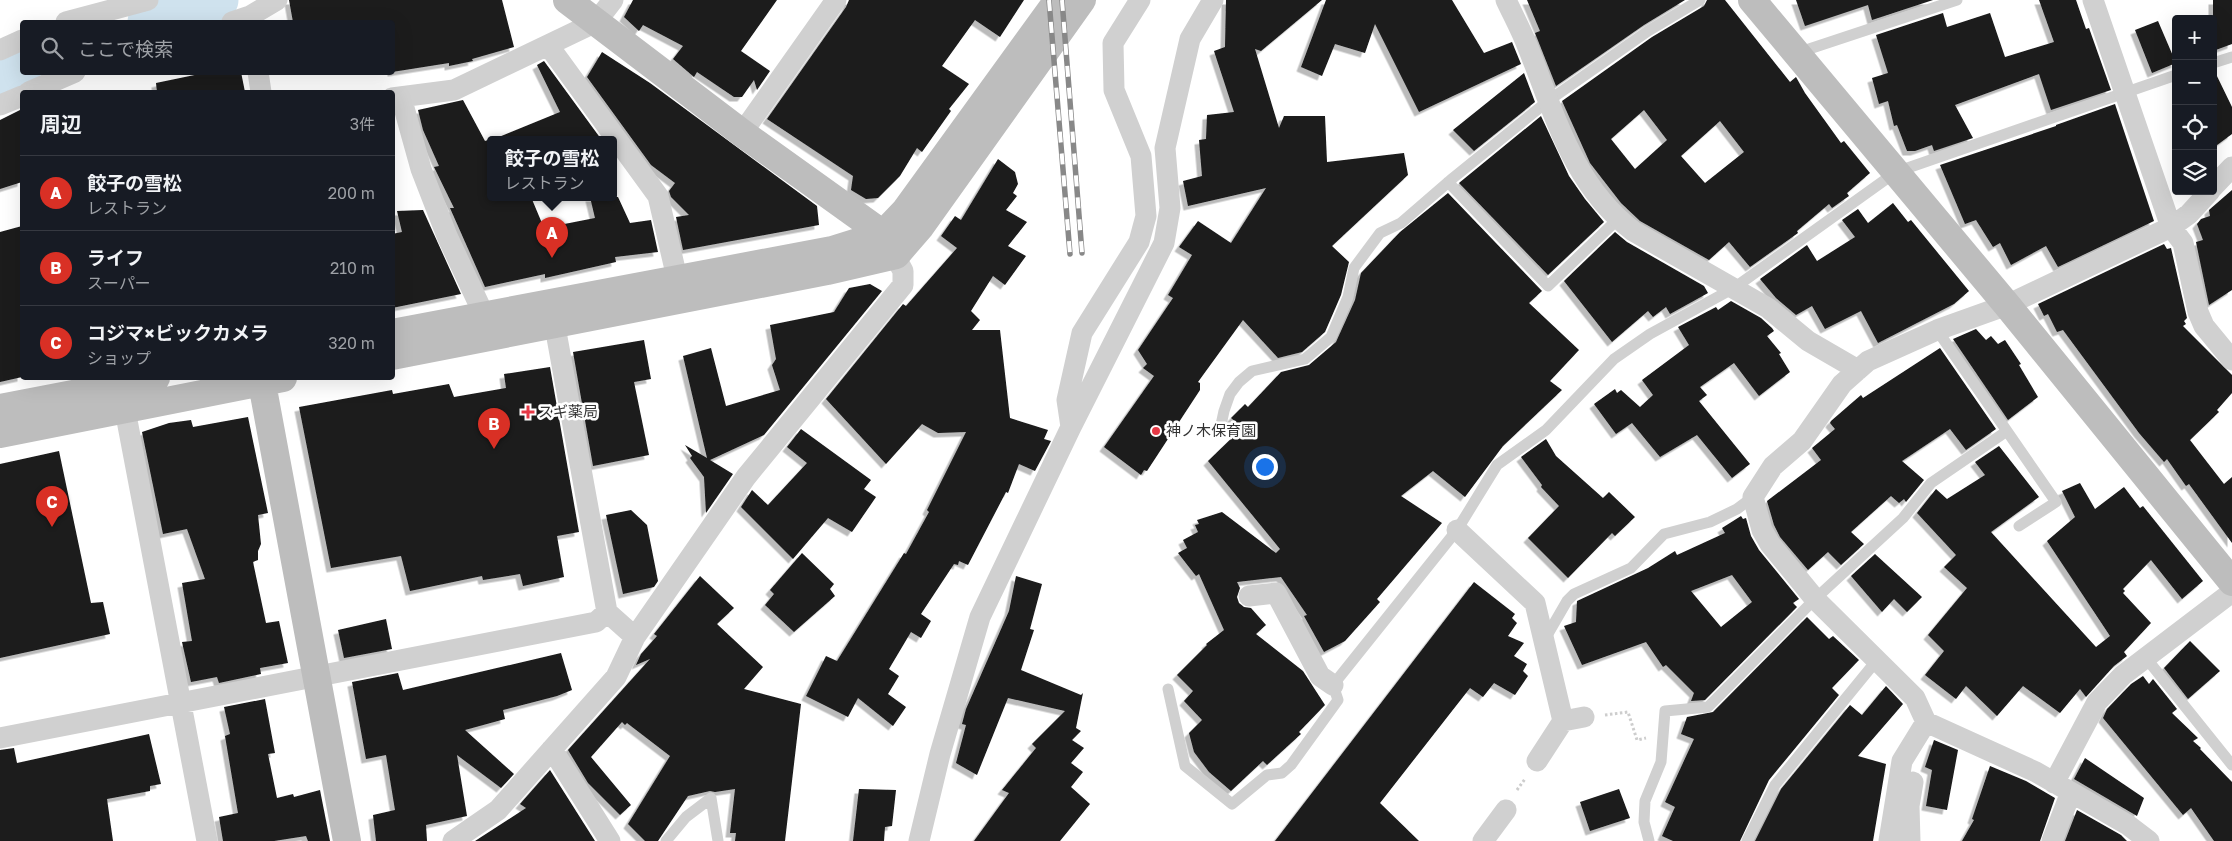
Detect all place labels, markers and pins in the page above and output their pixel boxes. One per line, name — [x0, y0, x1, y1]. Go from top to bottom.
pin: A — [536, 217, 568, 258]
place label: スギ薬局 — [538, 402, 598, 420]
marker: スギ薬局 — [522, 406, 534, 418]
pin: B — [478, 408, 510, 449]
place label: 神ノ木保育園 — [1166, 421, 1256, 439]
marker: 神ノ木保育園 — [1150, 425, 1162, 437]
pin: C — [36, 486, 68, 527]

